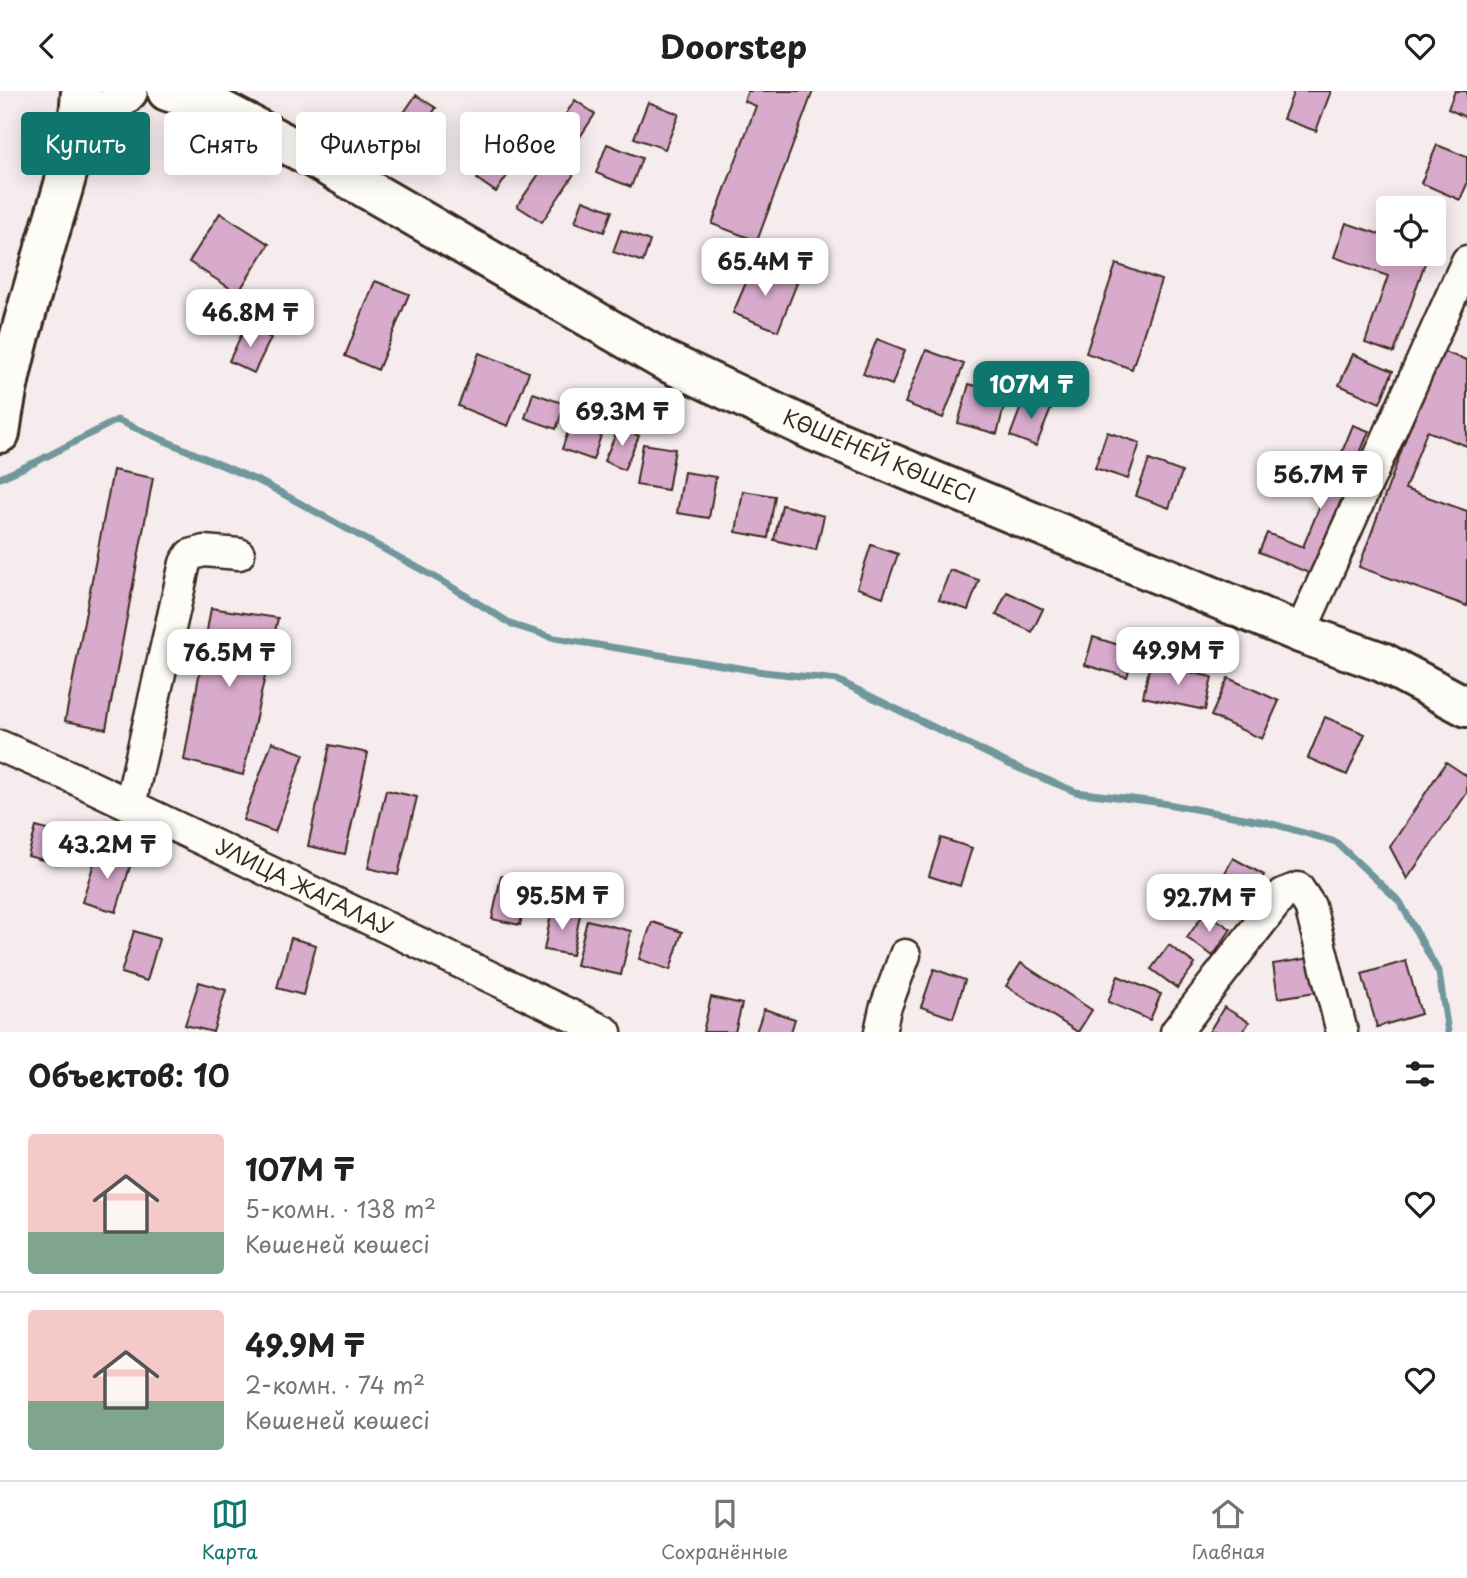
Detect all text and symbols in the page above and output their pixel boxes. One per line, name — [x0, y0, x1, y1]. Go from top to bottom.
text: Doorstep — [660, 22, 807, 70]
icon: back — [28, 27, 66, 65]
icon: heart — [1401, 27, 1439, 65]
chip: Купить — [21, 112, 150, 175]
chip: Снять — [164, 112, 282, 175]
chip: Фильтры — [296, 112, 446, 175]
chip: Новое — [460, 112, 580, 175]
map controls — [1376, 196, 1446, 266]
button: locate — [1376, 196, 1446, 266]
pin: 65.4M ₸ — [700, 239, 830, 298]
text: 65.4M ₸ — [717, 243, 813, 278]
pin: 46.8M ₸ — [185, 289, 315, 349]
text: 46.8M ₸ — [202, 294, 298, 329]
pin: 107M ₸ — [974, 361, 1088, 421]
text: 107M ₸ — [989, 366, 1073, 401]
pin: 69.3M ₸ — [557, 389, 687, 448]
text: 69.3M ₸ — [576, 393, 668, 428]
street label: КӨШЕНЕЙ КӨШЕСІ — [778, 400, 981, 510]
pin: 56.7M ₸ — [1255, 451, 1385, 511]
text: 56.7M ₸ — [1273, 456, 1367, 491]
pin: 49.9M ₸ — [1113, 627, 1243, 687]
pin: 76.5M ₸ — [164, 629, 294, 689]
text: 49.9M ₸ — [1132, 632, 1224, 667]
text: 76.5M ₸ — [183, 634, 275, 669]
pin: 43.2M ₸ — [42, 821, 172, 881]
text: 43.2M ₸ — [58, 826, 156, 861]
street label: УЛИЦА ЖАГАЛАУ — [211, 830, 399, 943]
pin: 95.5M ₸ — [497, 873, 627, 932]
pin: 92.7M ₸ — [1144, 875, 1274, 934]
text: 95.5M ₸ — [516, 877, 608, 912]
text: 92.7M ₸ — [1163, 879, 1255, 914]
text: Объектов: 10 — [28, 1052, 230, 1097]
icon: filters — [1401, 1055, 1439, 1093]
text: 107M ₸ — [245, 1146, 354, 1191]
icon: home — [84, 1162, 168, 1246]
icon: heart — [1401, 1185, 1439, 1223]
text: 5-комн. · 138 m² — [245, 1191, 436, 1226]
text: Көшеней көшесі — [245, 1226, 430, 1261]
text: 49.9M ₸ — [245, 1322, 364, 1367]
icon: home — [84, 1338, 168, 1422]
icon: heart — [1401, 1361, 1439, 1399]
text: 2-комн. · 74 m² — [245, 1367, 425, 1402]
text: Көшеней көшесі — [245, 1402, 430, 1437]
tab: Карта — [202, 1495, 258, 1565]
tab: Сохранённые — [661, 1495, 788, 1565]
tab: Главная — [1192, 1495, 1265, 1565]

